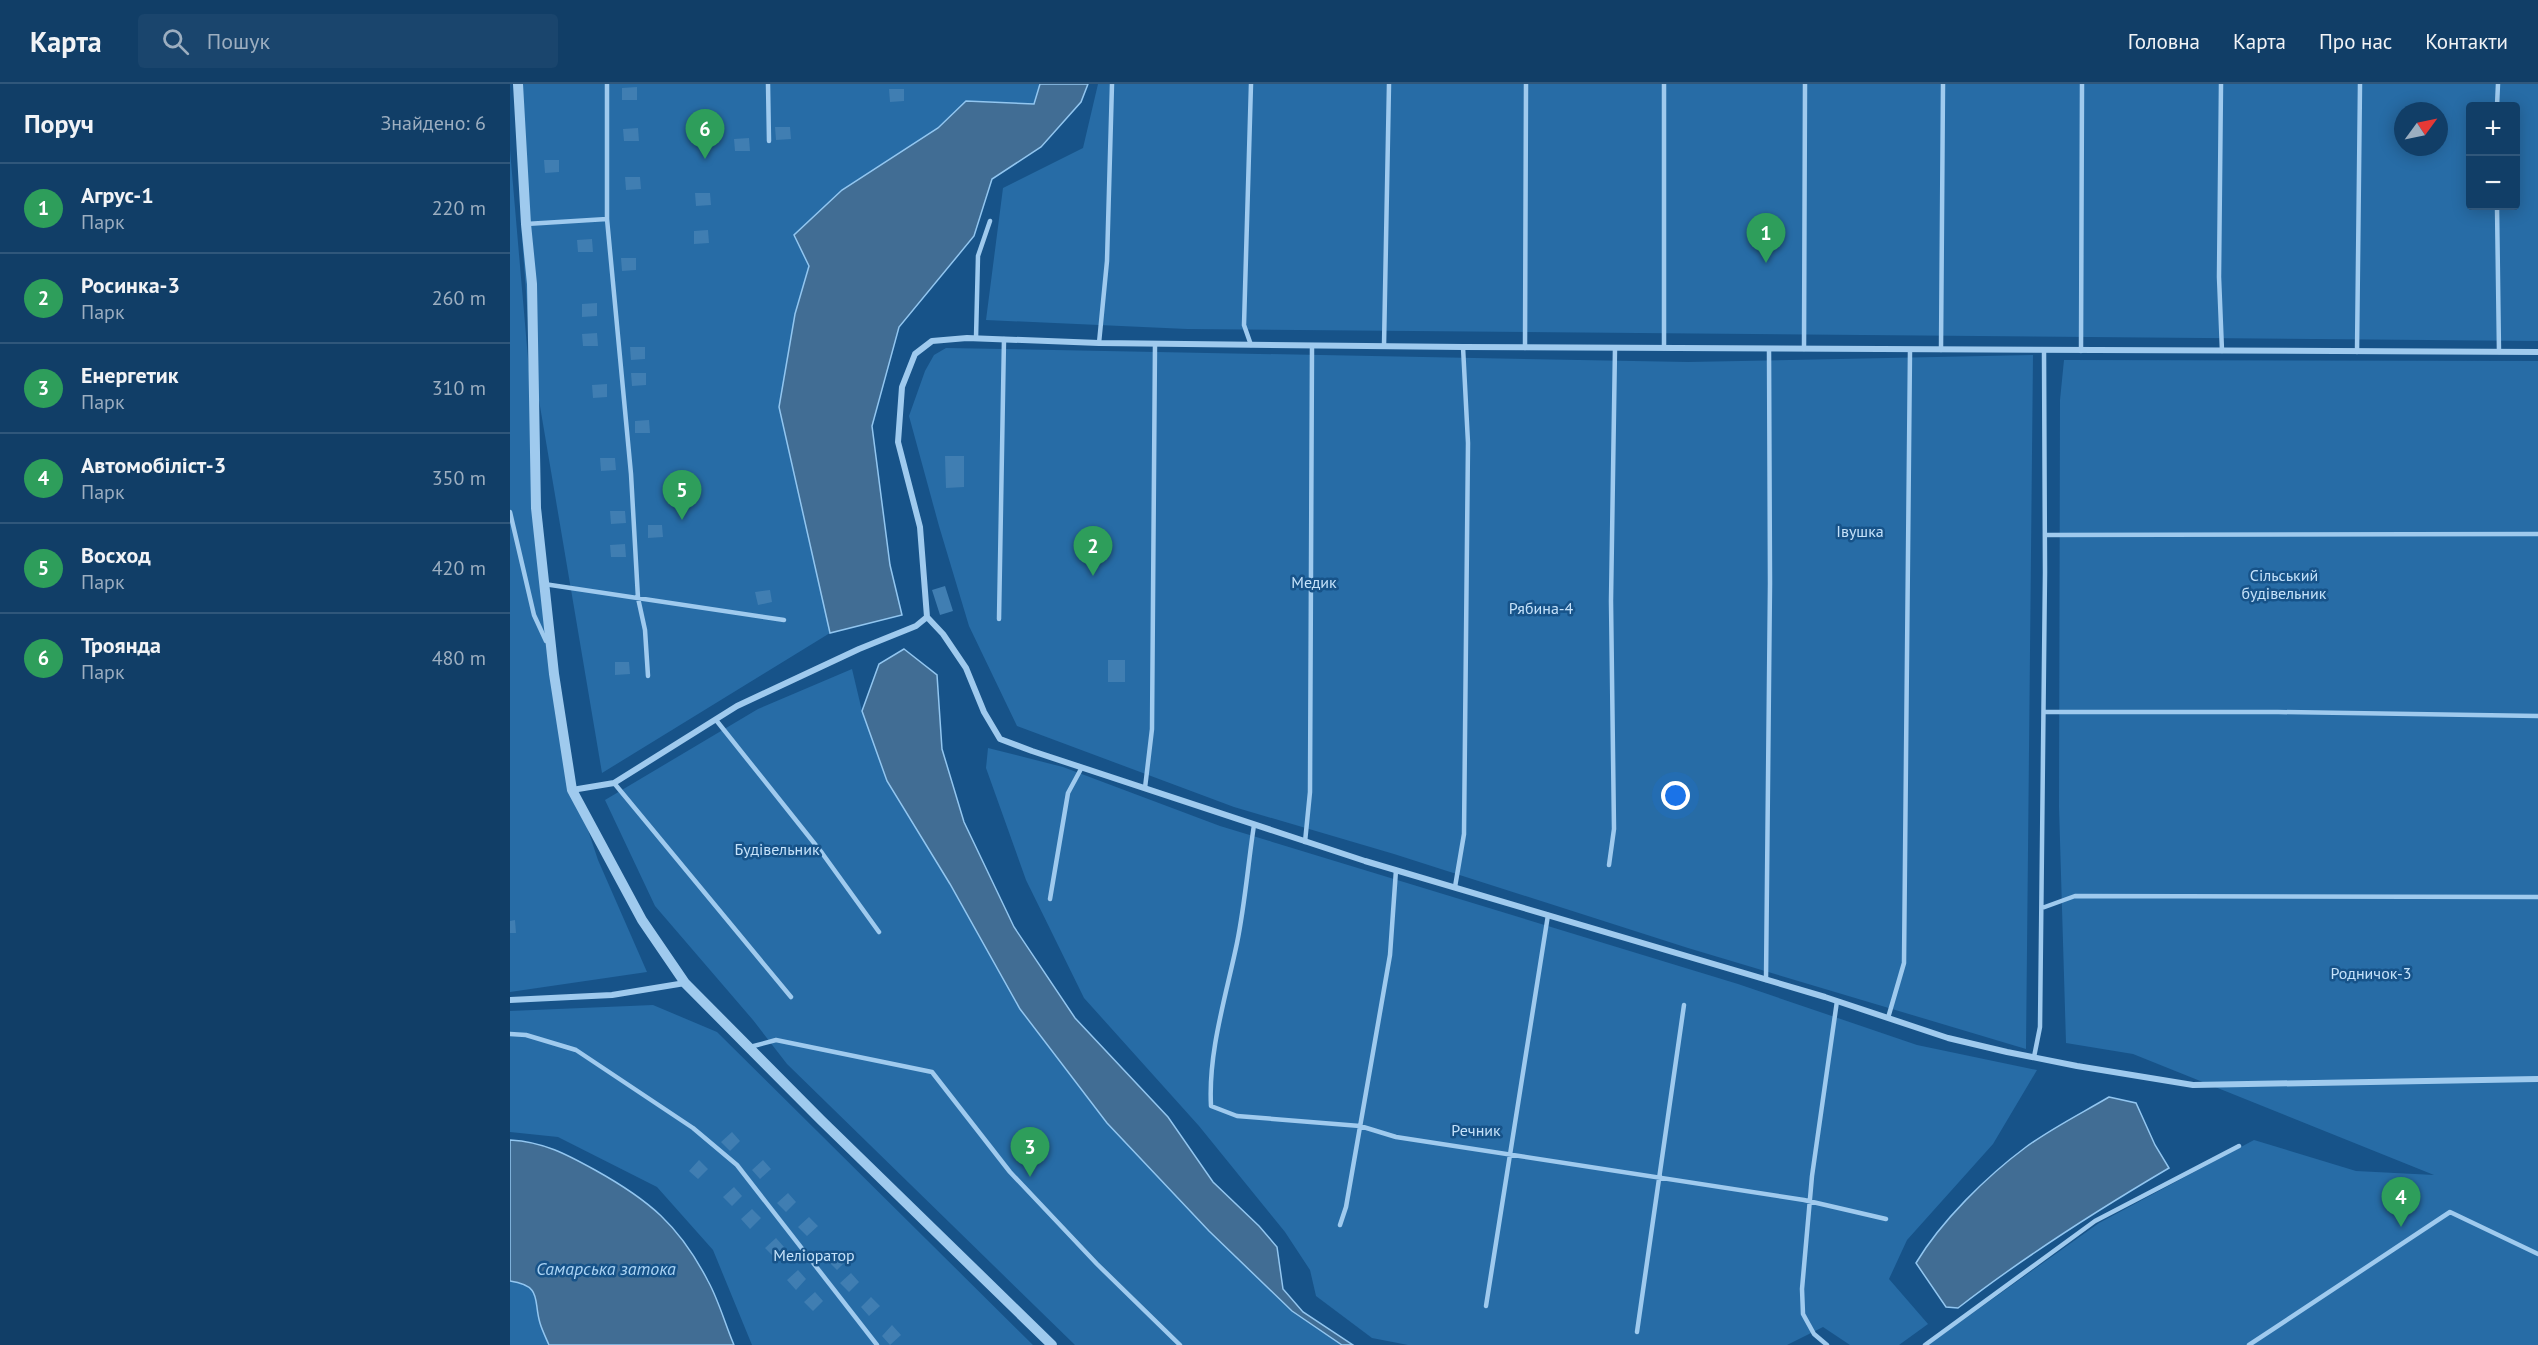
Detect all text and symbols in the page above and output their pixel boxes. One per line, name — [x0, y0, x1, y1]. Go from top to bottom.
search box — [138, 14, 558, 68]
text: Карта — [30, 23, 102, 60]
icon: search — [159, 25, 192, 58]
text: Пошук — [207, 27, 270, 55]
text: Головна — [2128, 28, 2200, 55]
text: Карта — [2233, 28, 2286, 55]
text: Про нас — [2319, 28, 2392, 55]
text: Контакти — [2425, 28, 2508, 55]
north arrow — [2394, 102, 2448, 156]
map controls — [2466, 102, 2520, 210]
button: + — [2466, 102, 2520, 156]
text: Поруч — [24, 107, 94, 140]
text: Знайдено: 6 — [380, 110, 486, 136]
pin: 6 — [686, 110, 724, 159]
button: − — [2466, 156, 2520, 210]
text: Агрус-1 — [81, 181, 154, 209]
text: 1 — [38, 195, 49, 221]
text: 220 m — [432, 195, 486, 221]
text: Парк — [81, 209, 124, 235]
pin: 1 — [1746, 214, 1786, 263]
text: Росинка-3 — [81, 271, 180, 299]
text: 2 — [38, 285, 49, 311]
text: 260 m — [432, 285, 486, 311]
text: Парк — [81, 299, 124, 325]
text: Енергетик — [81, 361, 179, 389]
text: 3 — [38, 375, 49, 401]
text: 310 m — [432, 375, 486, 401]
text: Парк — [81, 389, 124, 415]
text: Автомобіліст-3 — [81, 451, 226, 479]
text: 4 — [38, 465, 49, 491]
text: 350 m — [432, 465, 486, 491]
pin: 5 — [662, 470, 702, 520]
text: Парк — [81, 479, 124, 505]
park label: Івушка — [1836, 521, 1884, 541]
pin: 2 — [1074, 526, 1112, 576]
text: Восход — [81, 541, 151, 569]
text: 5 — [38, 555, 49, 581]
text: 420 m — [432, 555, 486, 581]
park label: Сільський будівельник — [2242, 565, 2327, 603]
text: Парк — [81, 569, 124, 595]
park label: Медик — [1291, 572, 1337, 592]
park label: Рябина-4 — [1509, 598, 1574, 618]
text: Троянда — [81, 631, 161, 659]
text: 6 — [38, 645, 49, 671]
text: 480 m — [432, 645, 486, 671]
text: Парк — [81, 659, 124, 685]
your location — [1661, 781, 1690, 810]
park label: Будівельник — [734, 839, 820, 859]
park label: Родничок-3 — [2330, 963, 2412, 983]
park label: Речник — [1451, 1120, 1501, 1140]
pin: 3 — [1010, 1128, 1050, 1177]
pin: 4 — [2382, 1178, 2420, 1227]
park label: Меліоратор — [773, 1245, 855, 1265]
water label: Самарська затока — [536, 1257, 676, 1280]

